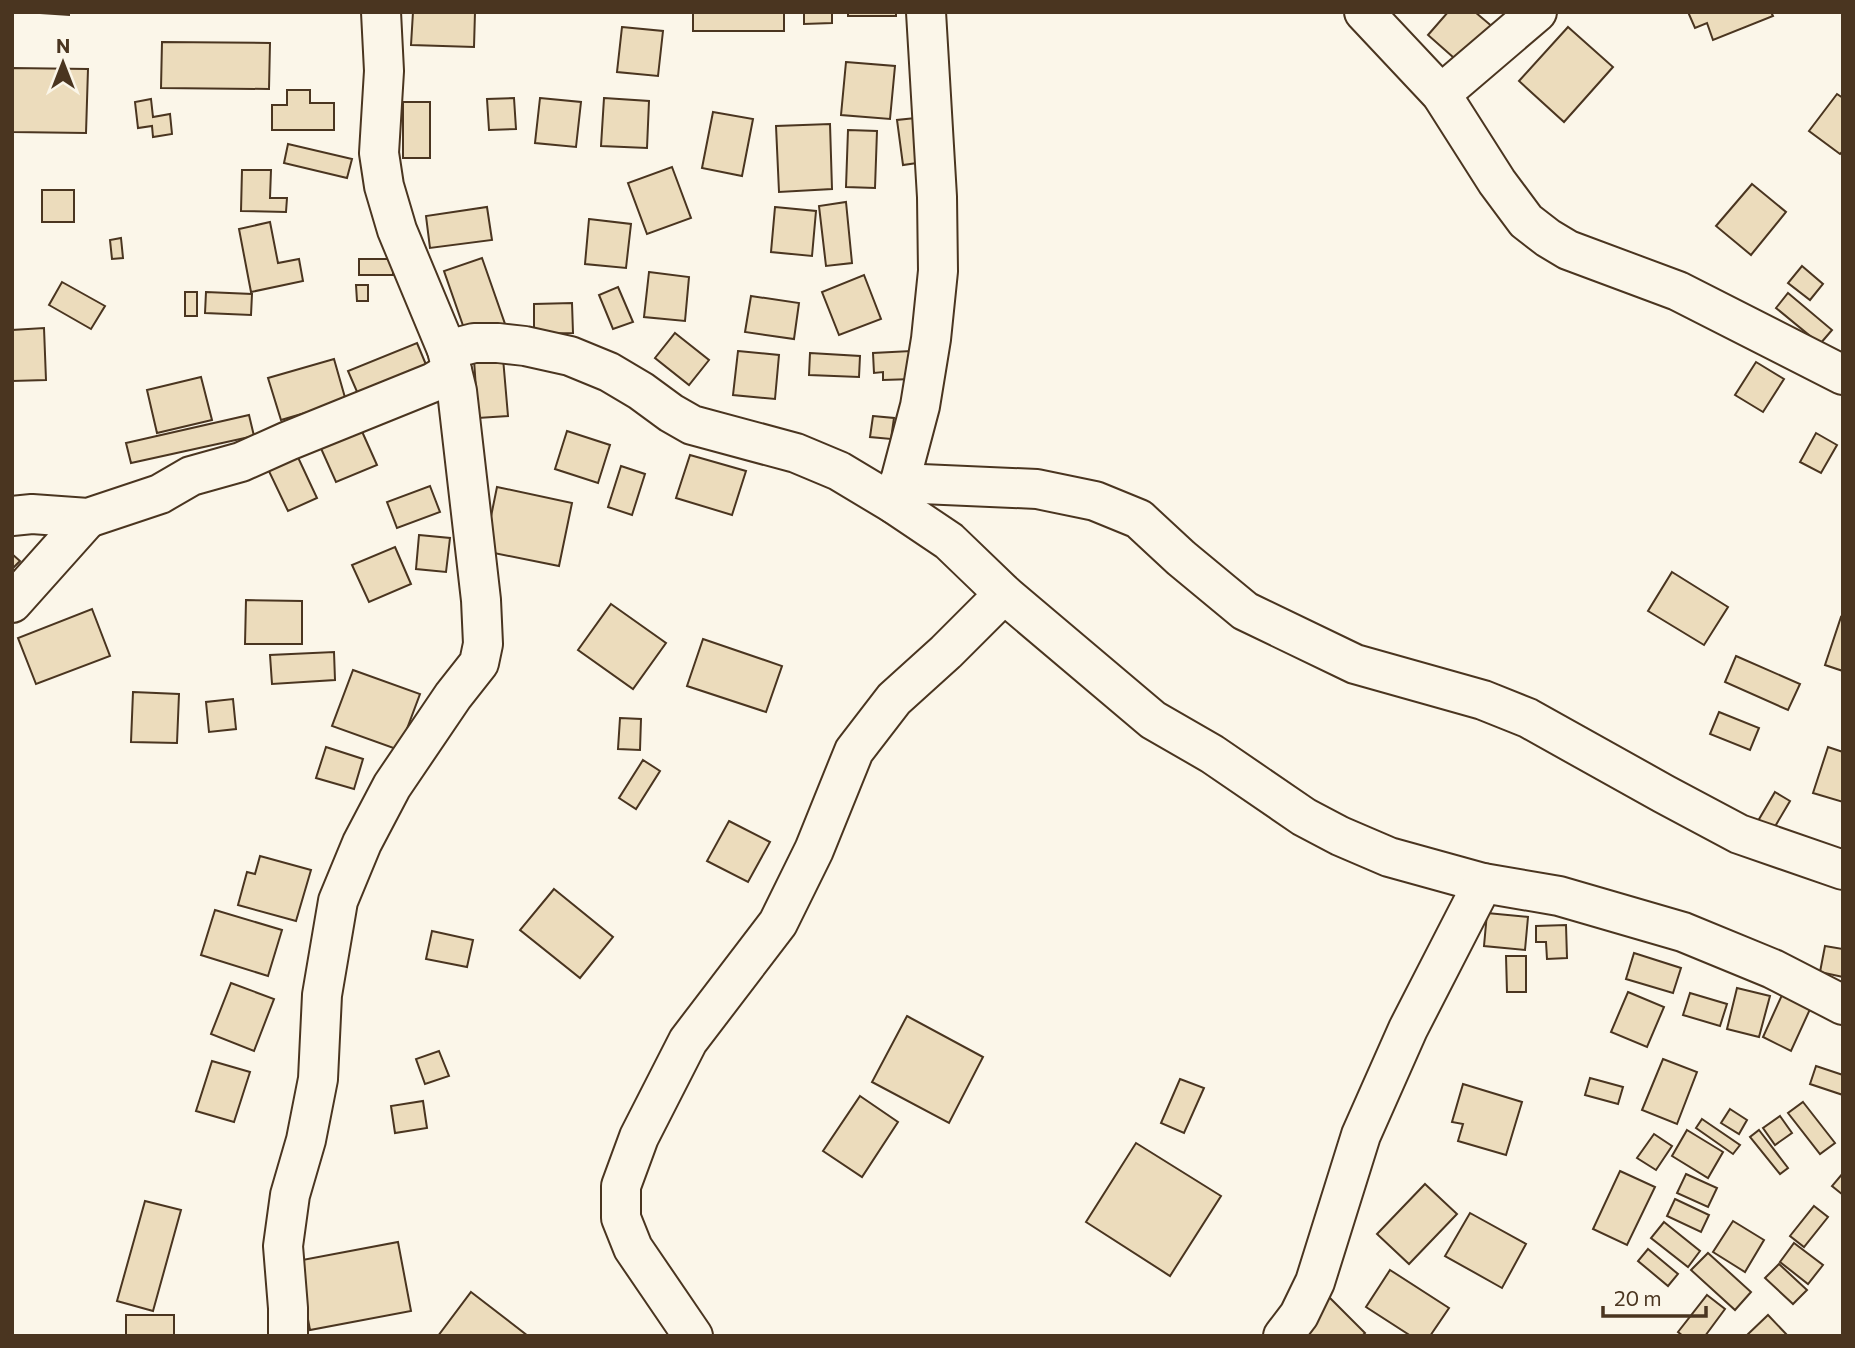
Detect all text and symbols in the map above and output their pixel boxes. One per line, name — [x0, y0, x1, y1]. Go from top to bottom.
north arrow — [28, 28, 98, 98]
text: N — [56, 34, 70, 57]
scale bar — [1603, 1274, 1706, 1318]
text: 20 m — [1614, 1285, 1662, 1310]

